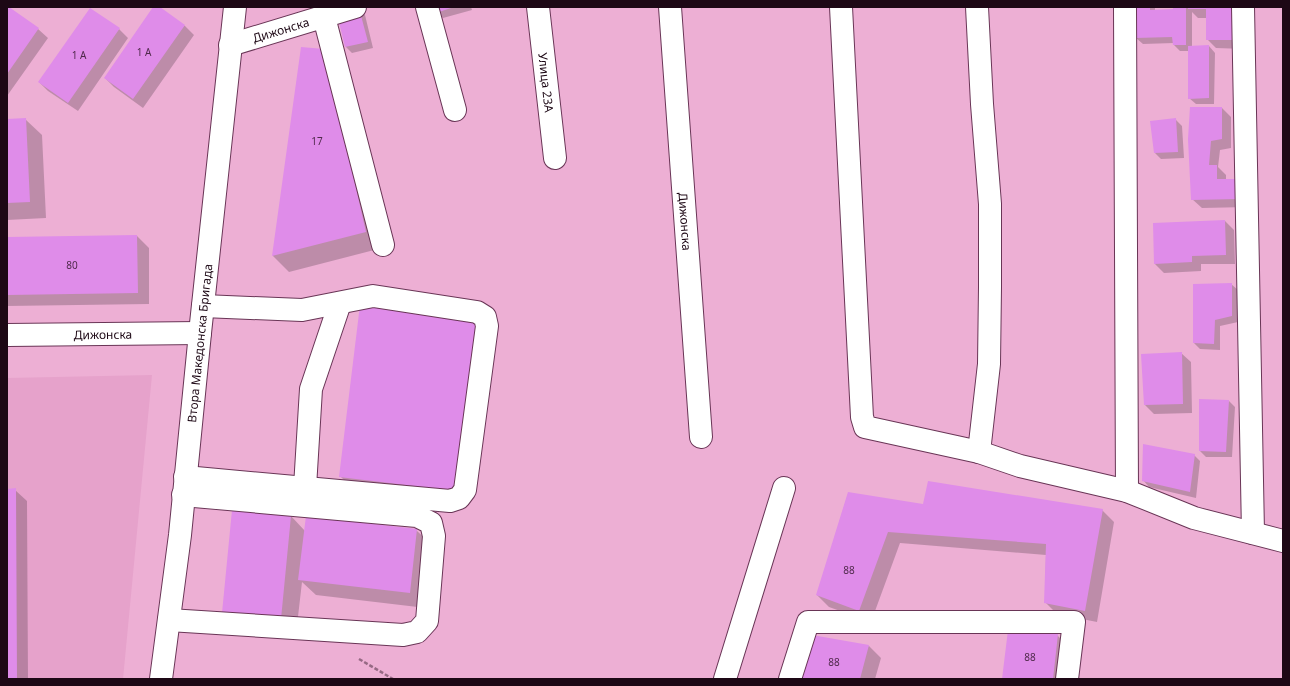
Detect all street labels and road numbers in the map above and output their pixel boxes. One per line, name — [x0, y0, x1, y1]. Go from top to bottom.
street label: Дижонска — [250, 13, 311, 46]
street label: Улица 23А — [535, 52, 558, 114]
street label: Дижонска — [675, 192, 696, 251]
street label: Втора Македонска Бригада — [183, 263, 216, 423]
street label: Дижонска — [74, 325, 132, 343]

